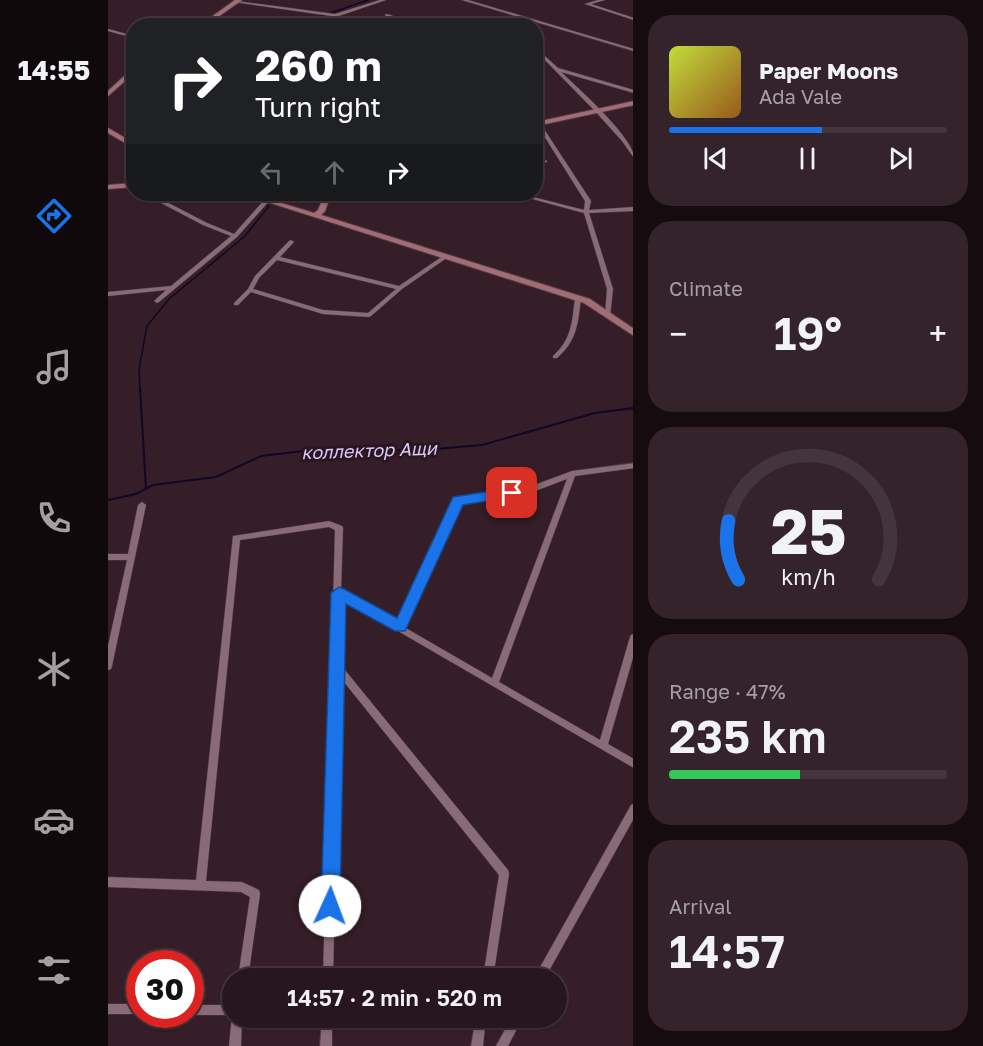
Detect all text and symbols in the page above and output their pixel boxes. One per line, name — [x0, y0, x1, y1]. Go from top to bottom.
text: 260 m — [255, 40, 382, 90]
icon: right — [156, 42, 234, 120]
text: 14:55 — [18, 54, 90, 86]
text: Paper Moons — [759, 57, 898, 84]
text: Ada Vale — [759, 84, 842, 108]
text: Turn right — [255, 91, 381, 123]
icon: previous — [699, 142, 732, 175]
icon: pause — [791, 142, 824, 175]
icon: next — [884, 142, 917, 175]
icon: left — [255, 156, 288, 189]
icon: ahead — [318, 156, 351, 189]
icon: right — [381, 156, 414, 189]
icon: directions — [33, 195, 75, 237]
text: Climate — [669, 276, 743, 300]
text: 19° — [774, 306, 842, 360]
text: − — [669, 314, 687, 353]
text: + — [929, 314, 947, 353]
icon: music — [33, 346, 75, 388]
water label: коллектор Ащи — [301, 437, 438, 463]
pin — [486, 467, 537, 518]
icon: arrive — [495, 476, 528, 509]
text: 25 — [770, 493, 846, 568]
icon: phone — [33, 497, 75, 539]
text: km/h — [781, 564, 835, 590]
icon: climate — [33, 648, 75, 690]
text: Range · 47% — [669, 679, 786, 703]
text: 235 km — [669, 709, 827, 763]
icon: car — [33, 799, 75, 841]
position arrow — [298, 874, 362, 938]
text: Arrival — [669, 894, 732, 918]
text: 14:57 — [669, 924, 785, 978]
icon: filters — [33, 949, 75, 991]
speed limit sign: 30 — [126, 950, 204, 1028]
text: 14:57 · 2 min · 520 m — [287, 984, 502, 1011]

